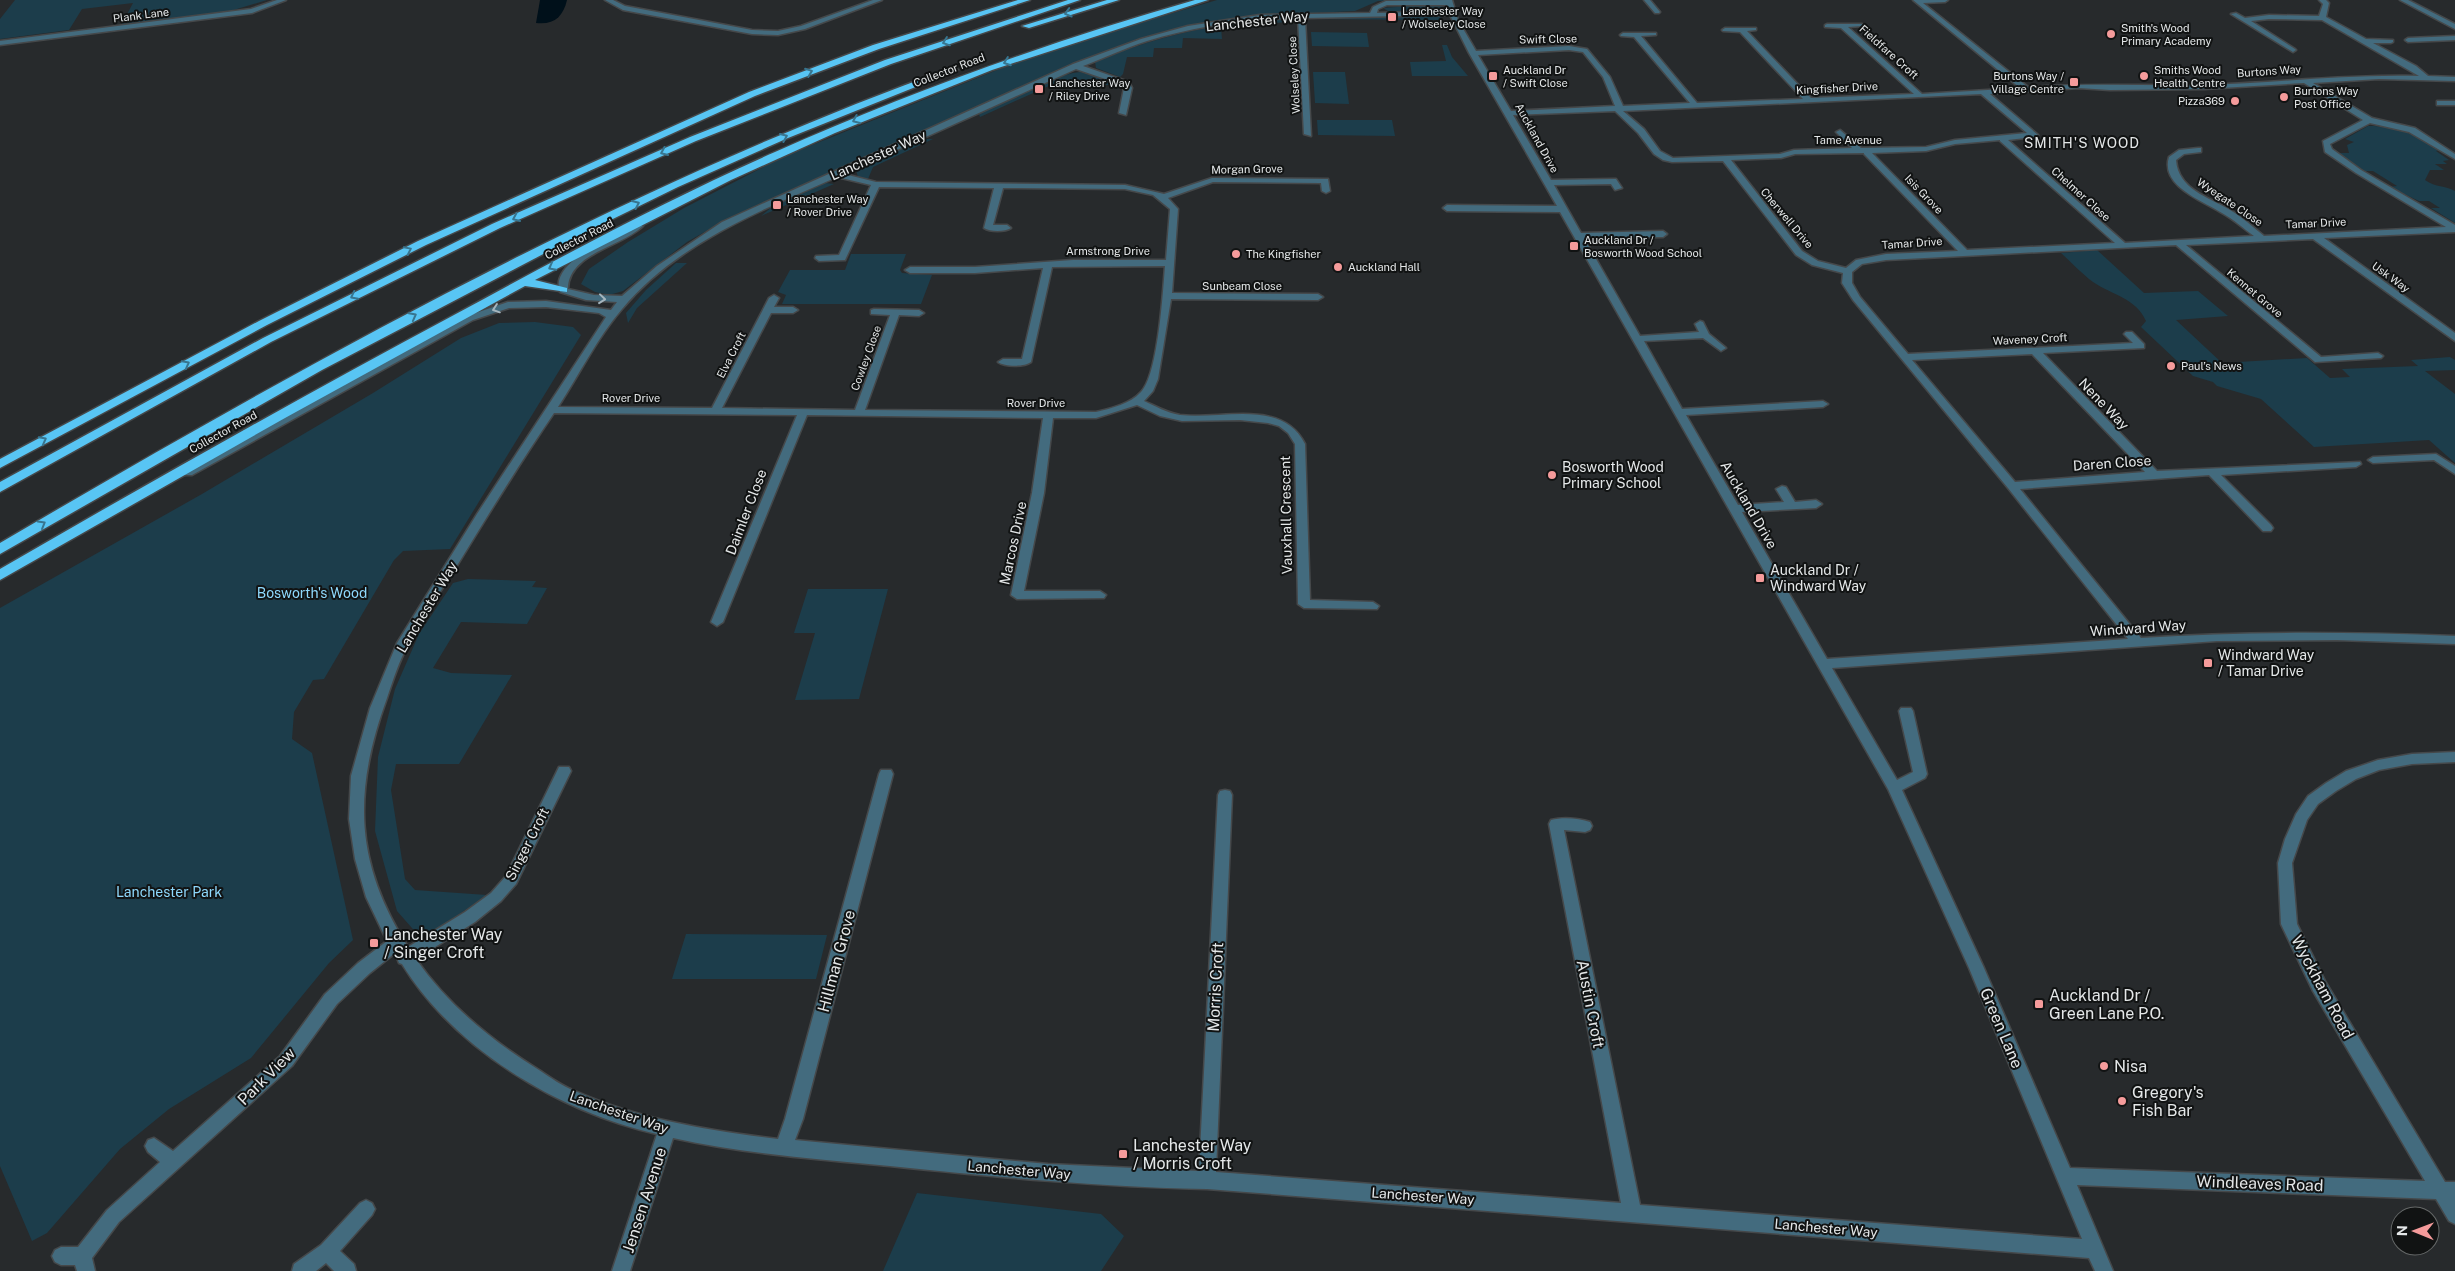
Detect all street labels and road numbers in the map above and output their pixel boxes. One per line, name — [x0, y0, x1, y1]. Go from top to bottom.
street label: Plank Lane — [112, 6, 170, 24]
street label: Lanchester Way — [1205, 8, 1310, 34]
street label: Fieldfare Croft — [1857, 23, 1921, 81]
street label: Swift Close — [1519, 32, 1577, 46]
street label: Wolseley Close — [1286, 36, 1302, 114]
street label: Collector Road — [912, 51, 986, 89]
street label: Burtons Way — [2236, 63, 2302, 79]
street label: Kingfisher Drive — [1796, 80, 1878, 96]
street label: Auckland Drive — [1513, 101, 1561, 175]
street label: Lanchester Way — [827, 126, 929, 183]
street label: Tame Avenue — [1814, 134, 1882, 146]
street label: Morgan Grove — [1211, 162, 1283, 176]
street label: Chelmer Close — [2049, 165, 2113, 223]
street label: Isis Grove — [1902, 172, 1946, 216]
street label: Wyegate Close — [2195, 176, 2265, 228]
street label: Cherwell Drive — [1758, 185, 1816, 251]
street label: Tamar Drive — [2285, 215, 2347, 231]
street label: Collector Road — [543, 217, 615, 261]
street label: Tamar Drive — [1881, 235, 1943, 251]
street label: Armstrong Drive — [1066, 245, 1150, 257]
street label: Usk Way — [2370, 259, 2412, 295]
street label: Kennet Grove — [2225, 266, 2285, 320]
street label: Sunbeam Close — [1202, 280, 1282, 292]
street label: Cowley Close — [849, 324, 883, 392]
street label: Elva Croft — [714, 330, 748, 380]
street label: Waveney Croft — [1992, 331, 2068, 347]
street label: Nene Way — [2076, 375, 2133, 433]
street label: Rover Drive — [602, 392, 660, 404]
street label: Rover Drive — [1007, 397, 1065, 409]
street label: Collector Road — [187, 408, 259, 456]
street label: Daren Close — [2072, 452, 2152, 474]
street label: Vauxhall Crescent — [1277, 456, 1295, 574]
street label: Auckland Drive — [1717, 458, 1781, 552]
street label: Daimler Close — [722, 467, 770, 557]
street label: Marcos Drive — [996, 500, 1030, 586]
street label: Lanchester Way — [393, 558, 461, 656]
street label: Windward Way — [2089, 617, 2187, 639]
street label: Singer Croft — [502, 805, 552, 883]
street label: Hillman Grove — [814, 908, 859, 1014]
street label: Wyckham Road — [2287, 932, 2358, 1042]
street label: Morris Croft — [1204, 942, 1227, 1032]
street label: Austin Croft — [1573, 958, 1608, 1050]
street label: Green Lane — [1976, 985, 2027, 1071]
street label: Park View — [234, 1043, 300, 1109]
street label: Lanchester Way — [567, 1088, 671, 1137]
street label: Jensen Avenue — [618, 1145, 670, 1255]
street label: Lanchester Way — [967, 1158, 1072, 1183]
street label: Windleaves Road — [2196, 1172, 2324, 1195]
street label: Lanchester Way — [1371, 1184, 1476, 1208]
street label: Lanchester Way — [1774, 1216, 1879, 1241]

